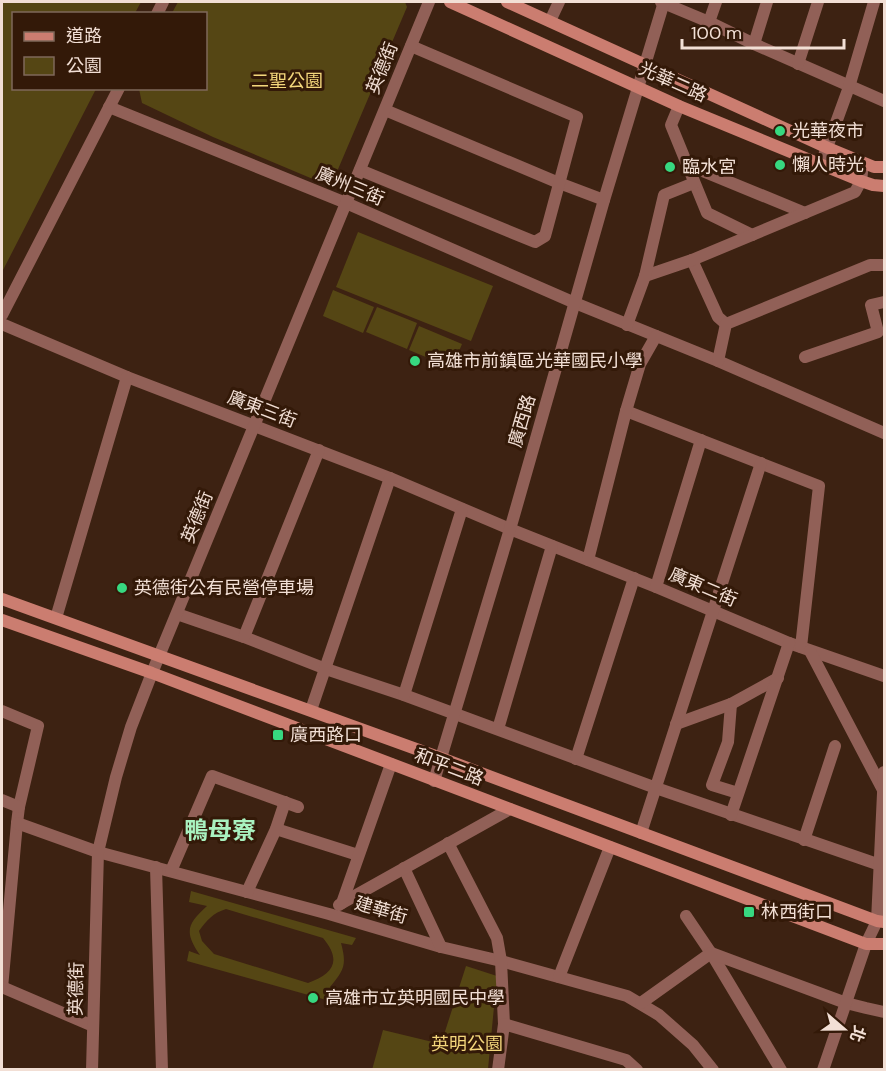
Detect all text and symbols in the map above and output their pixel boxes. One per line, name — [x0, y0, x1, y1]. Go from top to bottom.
legend — [12, 12, 207, 90]
scale bar — [682, 12, 844, 50]
text: 100 m — [691, 21, 742, 45]
text: 道路 — [66, 24, 102, 48]
street label: 英德街 — [361, 38, 403, 98]
text: 公園 — [66, 54, 102, 78]
street label: 光華二路 — [635, 56, 711, 108]
park label: 二聖公園 — [251, 69, 323, 93]
place label: 光華夜市 — [792, 119, 864, 143]
marker: 光華夜市 — [773, 124, 787, 138]
place label: 懶人時光 — [792, 153, 864, 177]
place label: 臨水宮 — [682, 155, 736, 179]
marker: 懶人時光 — [773, 158, 787, 172]
marker: 臨水宮 — [663, 160, 677, 174]
street label: 廣州三街 — [312, 161, 388, 211]
place label: 高雄市前鎮區光華國民小學 — [427, 349, 643, 373]
marker: 高雄市前鎮區光華國民小學 — [408, 354, 422, 368]
street label: 廣東三街 — [224, 385, 300, 433]
street label: 廣西路 — [503, 392, 541, 450]
street label: 英德街 — [176, 487, 218, 547]
street label: 廣東二街 — [665, 562, 741, 612]
place label: 英德街公有民營停車場 — [134, 576, 314, 600]
marker: 英德街公有民營停車場 — [115, 581, 129, 595]
place label: 廣西路口 — [290, 723, 362, 747]
marker: 廣西路口 — [271, 728, 285, 742]
street label: 和平二路 — [411, 743, 487, 791]
district label: 鴨母寮 — [184, 815, 256, 846]
street label: 建華街 — [352, 891, 410, 929]
place label: 林西街口 — [761, 900, 833, 924]
marker: 林西街口 — [742, 905, 756, 919]
street label: 英德街 — [64, 962, 88, 1016]
place label: 高雄市立英明國民中學 — [325, 986, 505, 1010]
marker: 高雄市立英明國民中學 — [306, 991, 320, 1005]
north arrow — [814, 999, 874, 1059]
text: 北 — [845, 1023, 870, 1045]
park label: 英明公園 — [431, 1032, 503, 1056]

